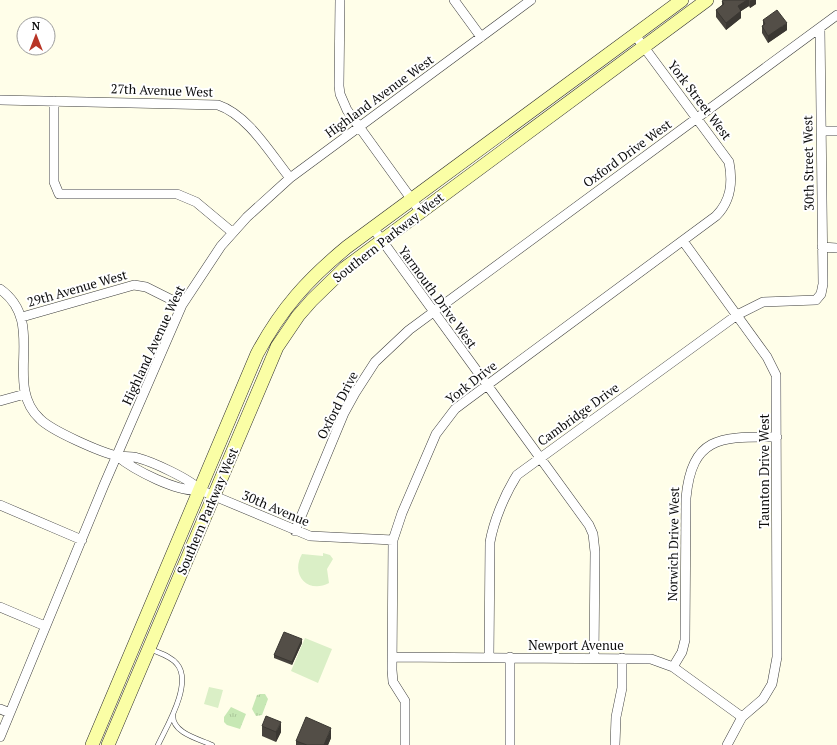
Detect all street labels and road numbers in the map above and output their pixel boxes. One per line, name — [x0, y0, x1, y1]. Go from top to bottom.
street label: Highland Avenue West — [321, 50, 437, 142]
street label: York Street West — [664, 56, 736, 144]
street label: 27th Avenue West — [110, 79, 214, 101]
street label: Oxford Drive West — [579, 115, 675, 191]
street label: 30th Street West — [798, 115, 818, 211]
street label: Southern Parkway West — [329, 188, 447, 286]
street label: Yarmouth Drive West — [395, 242, 481, 352]
street label: 29th Avenue West — [25, 265, 129, 311]
street label: Highland Avenue West — [117, 282, 189, 408]
street label: York Drive — [442, 356, 500, 408]
street label: Oxford Drive — [312, 368, 362, 442]
street label: Cambridge Drive — [534, 378, 622, 450]
street label: Taunton Drive West — [755, 413, 773, 528]
street label: Southern Parkway West — [172, 444, 242, 577]
street label: 30th Avenue — [239, 486, 313, 530]
street label: Norwich Drive West — [663, 486, 683, 601]
street label: Newport Avenue — [528, 636, 624, 654]

